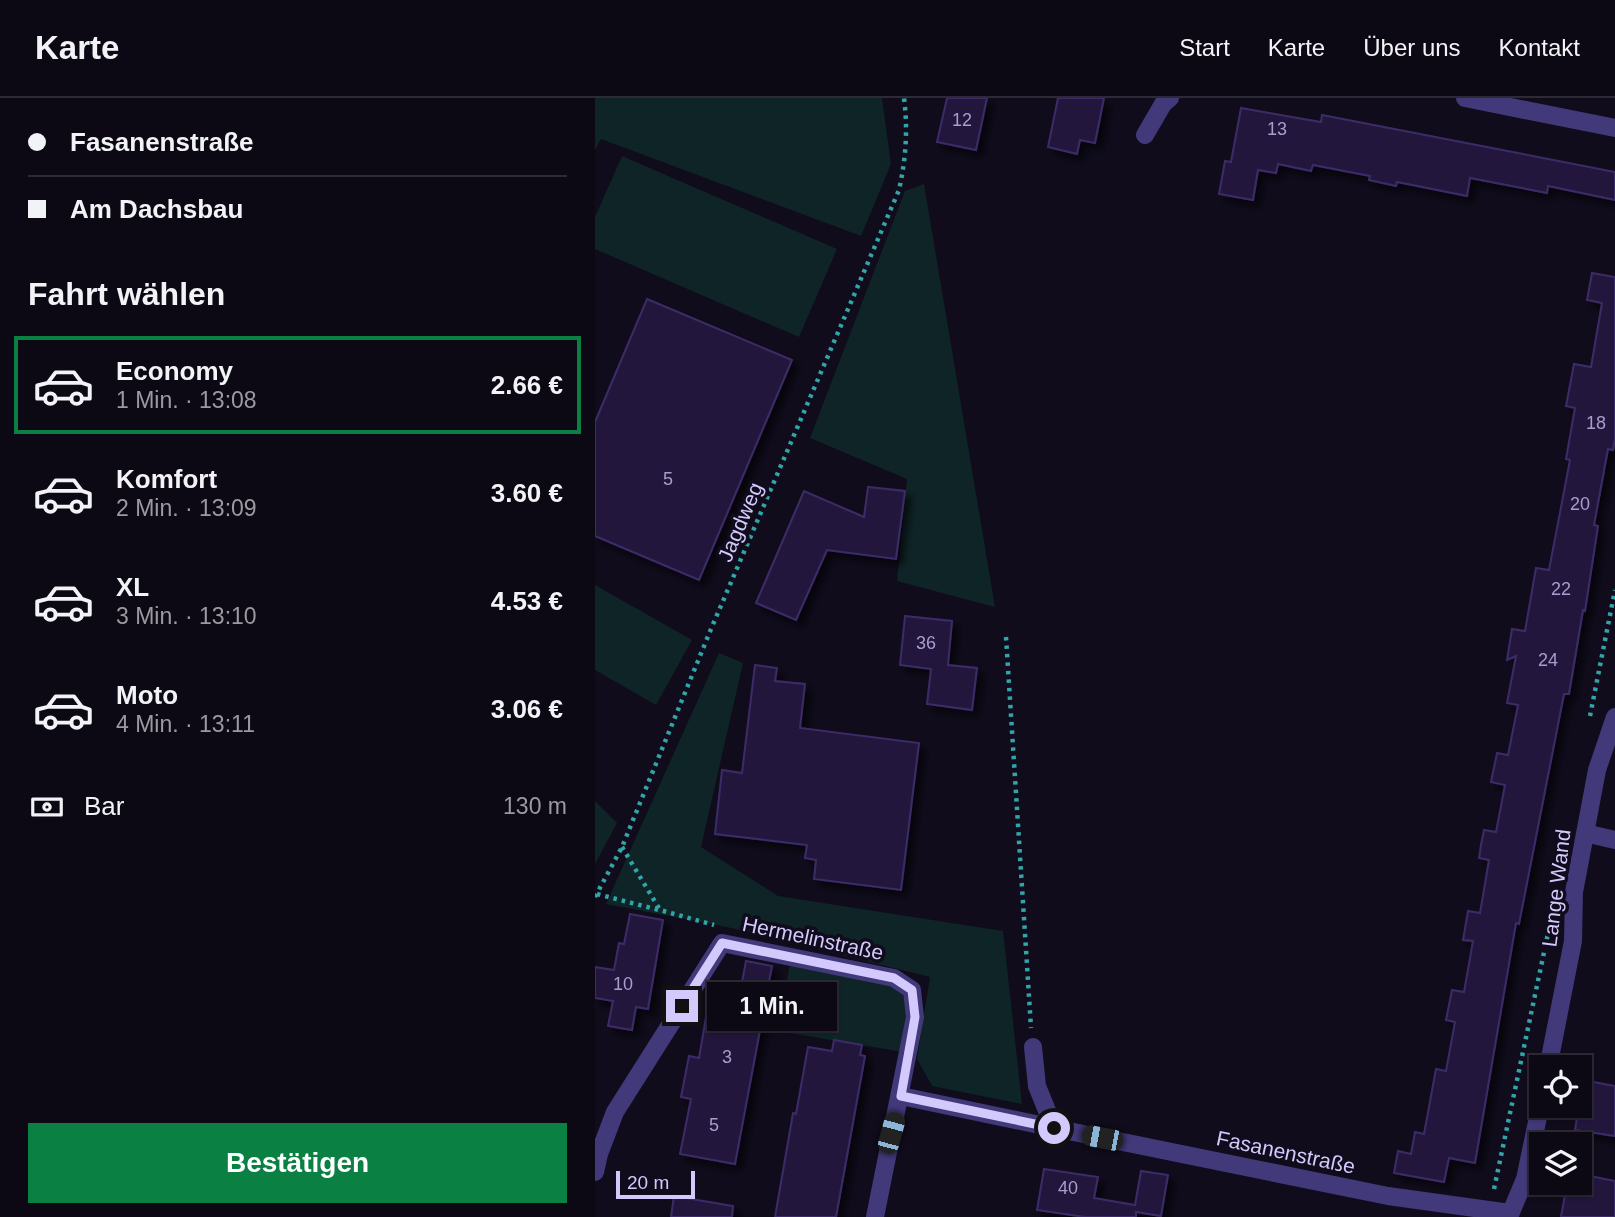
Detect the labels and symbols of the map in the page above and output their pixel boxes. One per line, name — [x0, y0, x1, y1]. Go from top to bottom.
house number: 12 — [952, 110, 972, 130]
house number: 13 — [1267, 119, 1287, 139]
house number: 18 — [1586, 413, 1606, 433]
house number: 5 — [663, 469, 673, 489]
street label: Jagdweg — [713, 479, 767, 565]
house number: 20 — [1570, 494, 1590, 514]
house number: 22 — [1551, 579, 1571, 599]
house number: 36 — [916, 633, 936, 653]
house number: 24 — [1538, 650, 1558, 670]
street label: Lange Wand — [1537, 828, 1575, 948]
street label: Hermelinstraße — [740, 912, 886, 964]
house number: 10 — [613, 974, 633, 994]
callout: 1 Min. — [707, 982, 836, 1030]
route end — [666, 990, 698, 1022]
house number: 3 — [722, 1047, 732, 1067]
car — [876, 1110, 907, 1156]
route start — [1038, 1112, 1070, 1144]
house number: 5 — [709, 1115, 719, 1135]
car — [1080, 1124, 1125, 1152]
street label: Fasanenstraße — [1215, 1126, 1357, 1178]
scale bar — [616, 1168, 695, 1200]
house number: 40 — [1058, 1178, 1078, 1198]

